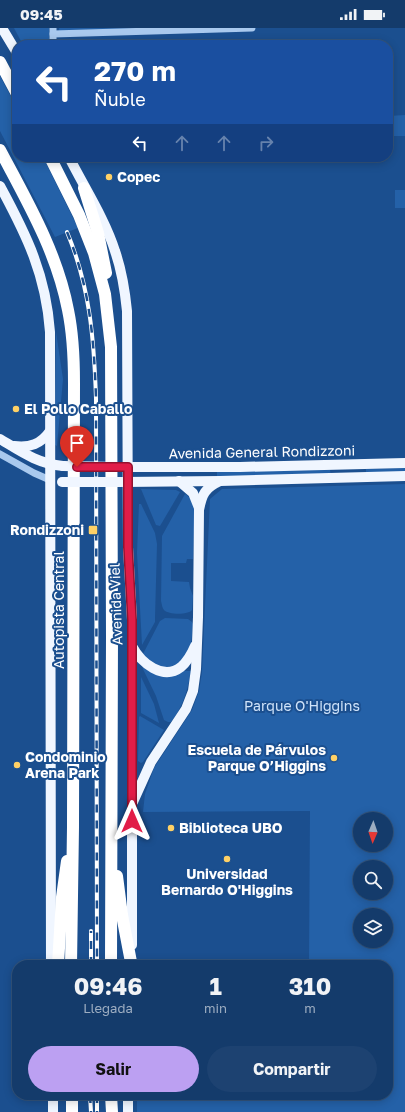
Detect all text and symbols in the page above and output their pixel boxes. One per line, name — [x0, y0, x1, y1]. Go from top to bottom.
text: 09:45 — [20, 5, 63, 23]
text: 270 m — [94, 54, 176, 87]
icon: left — [28, 56, 80, 108]
text: Ñuble — [94, 88, 146, 110]
icon: left — [129, 132, 151, 154]
icon: ahead — [171, 132, 193, 154]
icon: ahead — [213, 132, 235, 154]
icon: right — [255, 132, 277, 154]
place label: Copec — [117, 168, 160, 185]
marker: Copec — [104, 172, 114, 182]
place label: El Pollo Caballo — [24, 400, 132, 417]
marker: El Pollo Caballo — [11, 404, 21, 414]
pin — [60, 426, 94, 467]
icon: arrive — [66, 432, 88, 454]
street label: Avenida General Rondizzoni — [169, 441, 355, 462]
place label: Rondizzoni — [10, 521, 84, 538]
marker: Rondizzoni — [87, 524, 99, 536]
street label: Autopista Central — [50, 551, 67, 669]
street label: Avenida Viel — [106, 563, 125, 645]
park label: Parque O'Higgins — [244, 697, 360, 714]
place label: Escuela de Párvulos Parque O’Higgins — [187, 741, 326, 774]
place label: Condominio Arena Park — [25, 748, 106, 781]
marker: Escuela de Párvulos Parque O’Higgins — [329, 753, 339, 763]
marker: Condominio Arena Park — [12, 760, 22, 770]
position arrow — [111, 800, 153, 842]
north arrow — [353, 812, 393, 852]
map controls — [353, 812, 393, 948]
place label: Biblioteca UBO — [179, 819, 283, 836]
marker: Biblioteca UBO — [166, 823, 176, 833]
marker: Universidad Bernardo O'Higgins — [222, 854, 232, 864]
button: search — [353, 860, 393, 900]
place label: Universidad Bernardo O'Higgins — [161, 865, 293, 898]
button: layers — [353, 908, 393, 948]
text: 09:46 — [74, 971, 142, 1000]
text: 1 — [209, 971, 222, 1000]
text: 310 — [289, 971, 331, 1000]
text: Llegada — [83, 1000, 133, 1016]
text: min — [204, 1000, 227, 1016]
text: m — [304, 1000, 316, 1016]
button: Salir — [28, 1046, 199, 1092]
button: Compartir — [207, 1046, 377, 1092]

